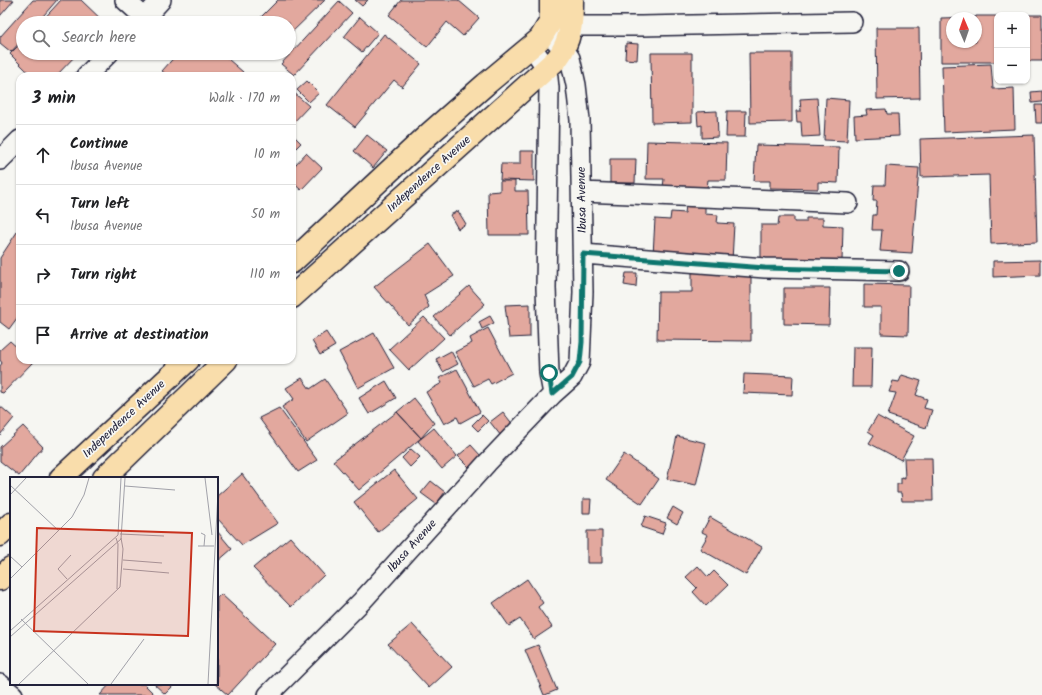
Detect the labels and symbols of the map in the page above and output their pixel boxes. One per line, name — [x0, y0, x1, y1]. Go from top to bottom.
north arrow — [946, 12, 982, 48]
street label: Independence Avenue — [383, 131, 476, 217]
street label: Ibusa Avenue — [572, 166, 592, 234]
route end — [890, 262, 908, 280]
route start — [540, 364, 558, 382]
street label: Independence Avenue — [78, 375, 170, 463]
inset map — [10, 477, 218, 685]
street label: Ibusa Avenue — [383, 514, 442, 577]

